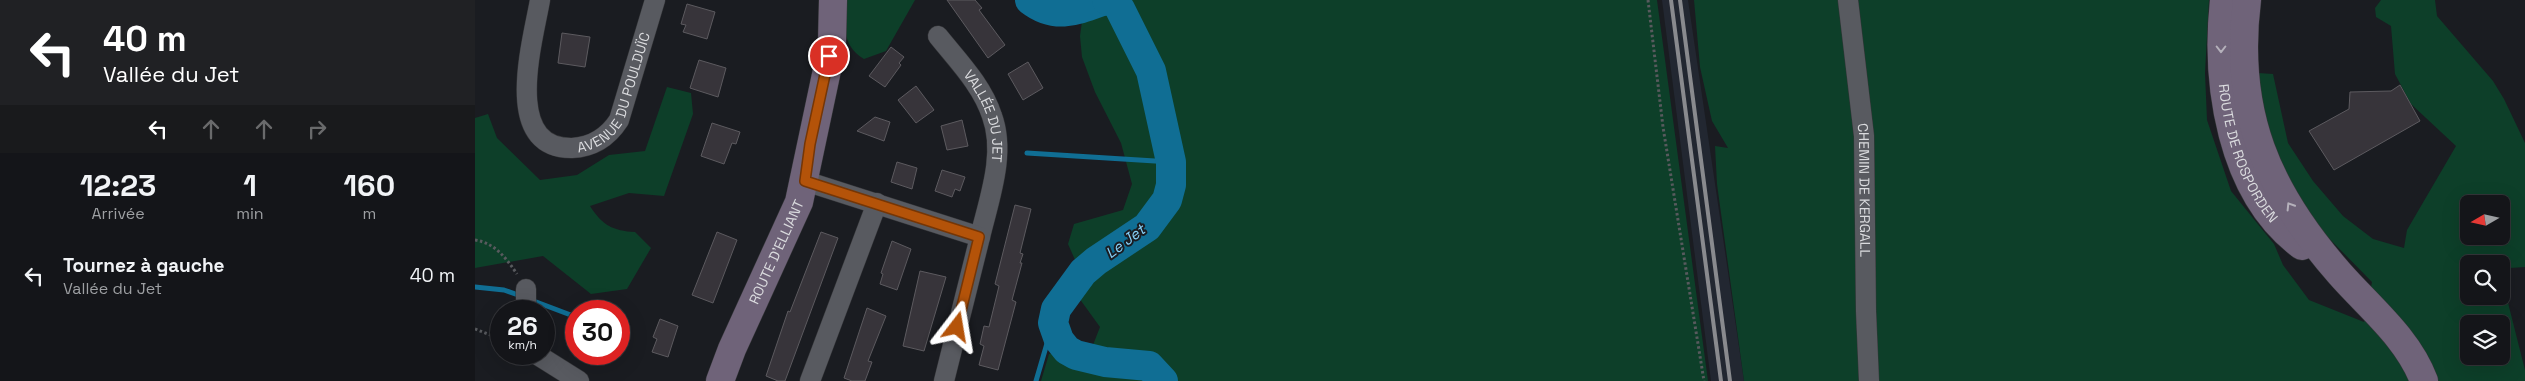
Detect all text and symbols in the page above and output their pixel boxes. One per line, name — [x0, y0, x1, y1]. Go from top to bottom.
text: 40 m — [103, 17, 187, 61]
icon: left — [20, 20, 85, 85]
street label: AVENUE DU POULDUÏC — [576, 30, 654, 157]
pin — [808, 35, 850, 77]
icon: arrive — [815, 42, 843, 70]
one-way arrow — [2216, 45, 2226, 53]
text: Vallée du Jet — [103, 60, 239, 88]
street label: VALLÉE DU JET — [960, 66, 1006, 163]
street label: ROUTE DE ROSPORDEN — [2215, 83, 2282, 226]
icon: left — [144, 115, 172, 143]
icon: ahead — [197, 115, 225, 143]
icon: ahead — [250, 115, 278, 143]
icon: right — [303, 115, 331, 143]
street label: CHEMIN DE KERGALL — [1854, 122, 1874, 258]
text: 12:23 — [80, 166, 156, 205]
text: 1 — [243, 166, 257, 205]
text: 160 — [344, 166, 395, 205]
north arrow — [2460, 195, 2510, 245]
map controls — [2460, 195, 2510, 365]
street label: ROUTE D'ELLIANT — [745, 197, 808, 307]
text: Arrivée — [91, 203, 145, 224]
text: min — [236, 203, 264, 224]
text: m — [362, 203, 376, 224]
one-way arrow — [2287, 203, 2296, 212]
water label: Le Jet — [1101, 219, 1150, 262]
text: Tournez à gauche — [63, 253, 225, 278]
button: search — [2460, 255, 2510, 305]
icon: left — [20, 262, 48, 290]
text: 40 m — [410, 263, 455, 288]
text: Vallée du Jet — [63, 278, 162, 299]
speed limit sign: 30 — [565, 300, 630, 365]
position arrow — [930, 300, 982, 352]
text: 26 — [507, 310, 538, 342]
button: layers — [2460, 315, 2510, 365]
text: km/h — [508, 337, 537, 353]

